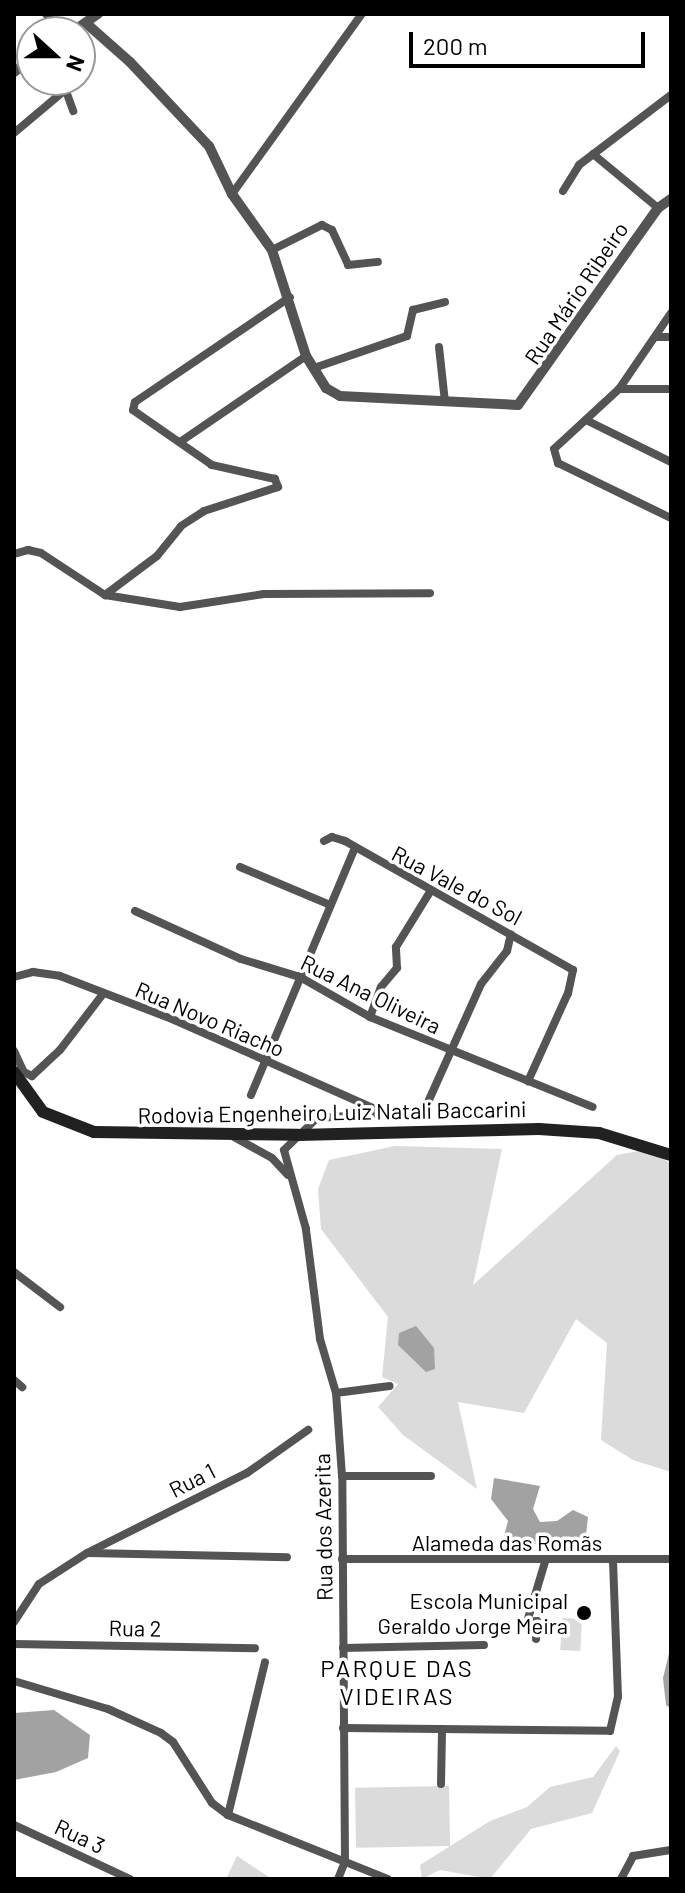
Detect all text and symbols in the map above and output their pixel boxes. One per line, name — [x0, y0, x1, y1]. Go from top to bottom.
north arrow — [16, 16, 96, 96]
scale bar — [413, 16, 649, 66]
text: 200 m — [423, 31, 488, 60]
text: N — [62, 52, 91, 75]
street label: Rua Mário Ribeiro — [519, 217, 633, 369]
street label: Rua Vale do Sol — [387, 840, 527, 930]
street label: Rua Ana Oliveira — [297, 949, 445, 1039]
street label: Rua Novo Riacho — [132, 976, 288, 1062]
street label: Rodovia Engenheiro Luiz Natali Baccarini — [137, 1095, 527, 1129]
street label: Rua dos Azerita — [309, 1453, 337, 1601]
street label: Rua 1 — [164, 1457, 220, 1503]
street label: Alameda das Romãs — [412, 1530, 602, 1556]
place label: Escola Municipal Geraldo Jorge Meira — [378, 1587, 568, 1638]
marker: Escola Municipal Geraldo Jorge Meira — [575, 1604, 593, 1622]
street label: Rua 2 — [108, 1614, 162, 1642]
district label: PARQUE DAS VIDEIRAS — [320, 1654, 474, 1710]
street label: Rua 3 — [51, 1813, 109, 1859]

